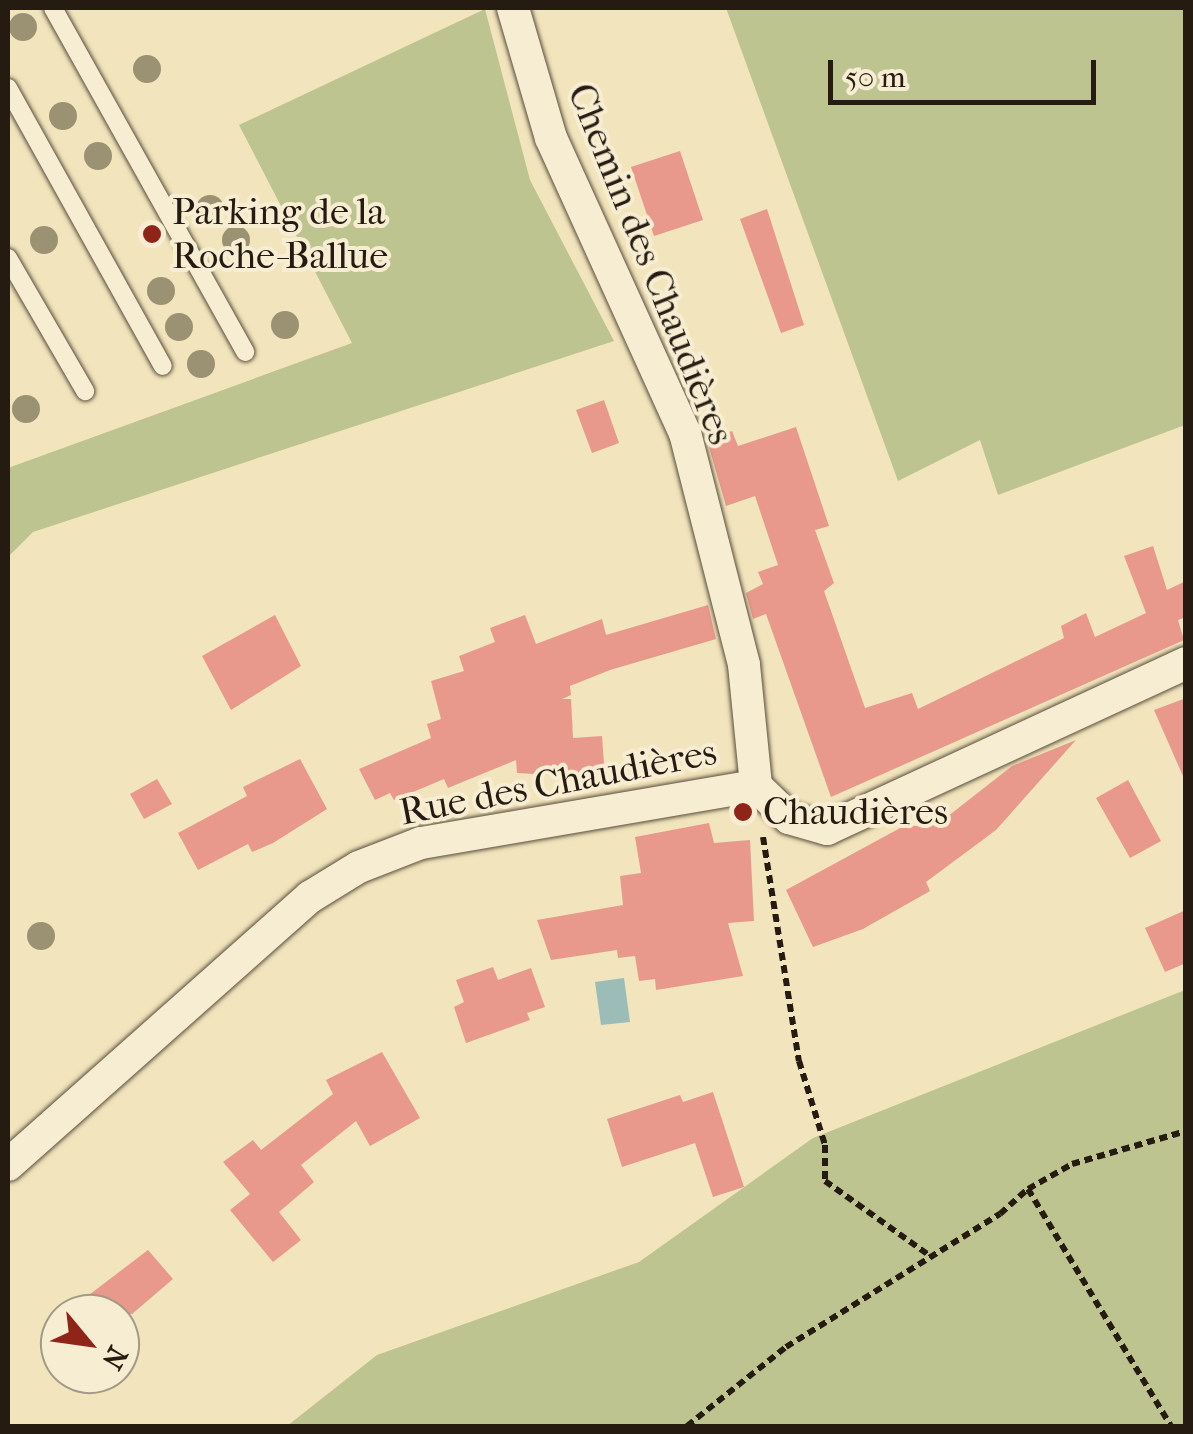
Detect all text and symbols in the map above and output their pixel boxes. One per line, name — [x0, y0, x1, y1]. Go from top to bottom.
scale bar — [833, 40, 1100, 102]
text: 50 m — [845, 60, 906, 95]
street label: Chemin des Chaudières — [558, 77, 744, 451]
place label: Parking de la Roche-Ballue — [172, 189, 388, 278]
marker: Parking de la Roche-Ballue — [141, 223, 163, 245]
street label: Rue des Chaudières — [396, 729, 720, 835]
place label: Chaudières — [763, 789, 948, 835]
marker: Chaudières — [732, 801, 754, 823]
north arrow — [40, 1294, 140, 1394]
text: N — [95, 1341, 135, 1375]

